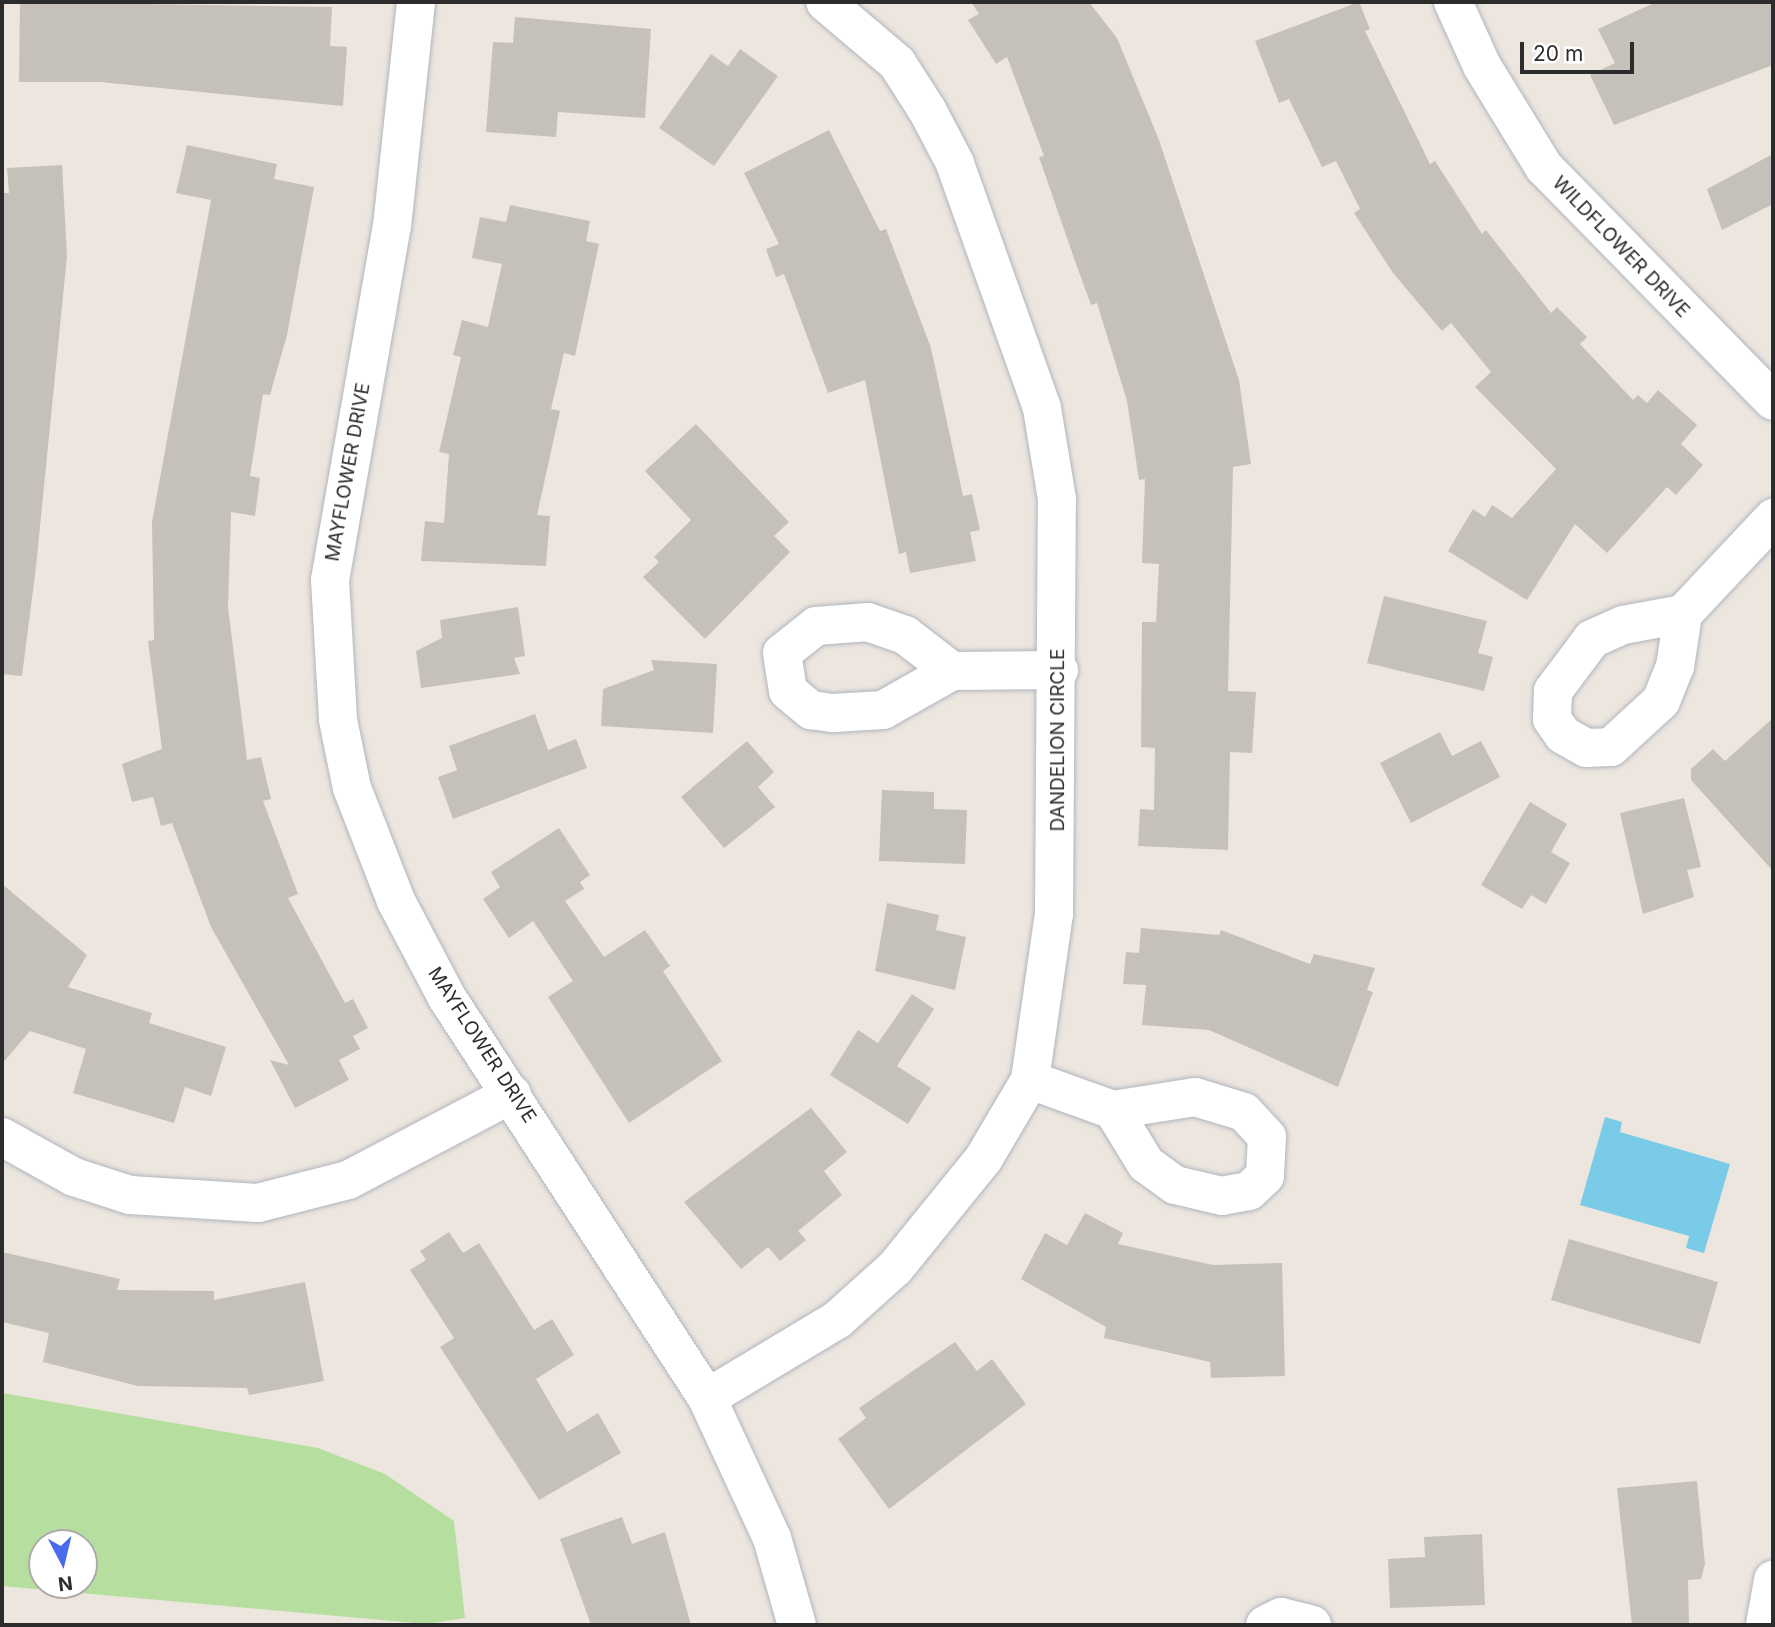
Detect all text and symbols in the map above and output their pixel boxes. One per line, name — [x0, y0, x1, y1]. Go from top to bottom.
scale bar — [1523, 28, 1637, 72]
text: 20 m — [1533, 41, 1583, 66]
street label: WILDFLOWER DRIVE — [1548, 172, 1694, 322]
street label: MAYFLOWER DRIVE — [321, 381, 375, 563]
street label: DANDELION CIRCLE — [1047, 649, 1069, 831]
street label: MAYFLOWER DRIVE — [423, 963, 541, 1127]
north arrow — [28, 1529, 98, 1599]
text: N — [57, 1571, 74, 1596]

